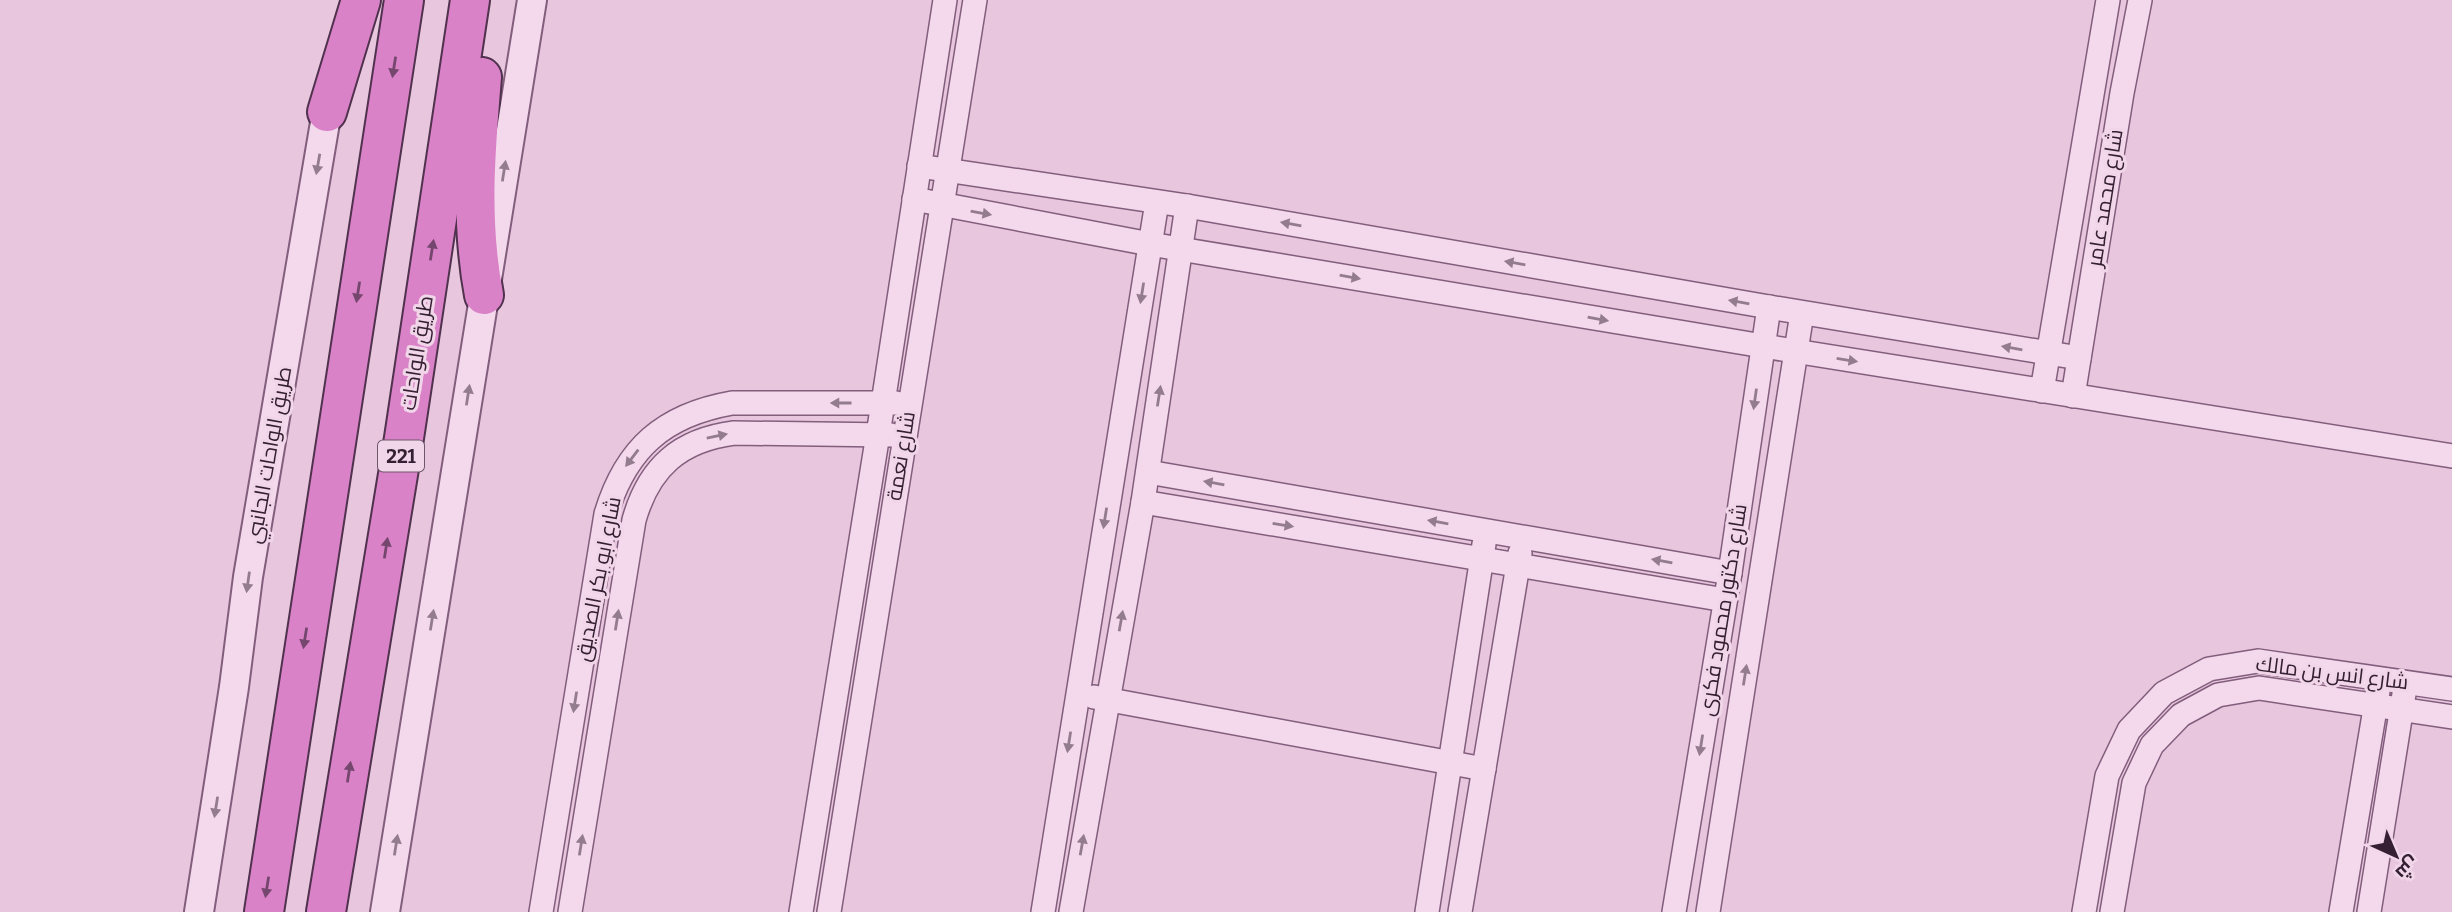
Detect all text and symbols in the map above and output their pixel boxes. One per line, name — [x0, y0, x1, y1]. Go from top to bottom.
one-way arrow — [388, 57, 399, 79]
street label: شارع محمد عامر — [2081, 127, 2130, 270]
one-way arrow — [312, 153, 323, 175]
one-way arrow — [499, 160, 510, 182]
one-way arrow — [970, 208, 992, 219]
one-way arrow — [1280, 219, 1302, 230]
one-way arrow — [427, 239, 438, 261]
one-way arrow — [1504, 257, 1526, 268]
one-way arrow — [1339, 272, 1361, 283]
one-way arrow — [352, 281, 363, 303]
one-way arrow — [1136, 282, 1147, 304]
street label: طريق الواحات — [395, 294, 439, 412]
one-way arrow — [1728, 296, 1750, 307]
one-way arrow — [1587, 314, 1609, 325]
one-way arrow — [2001, 342, 2023, 353]
one-way arrow — [1836, 355, 1858, 366]
street label: طريق الواحات الجانبي — [241, 364, 300, 546]
one-way arrow — [463, 384, 474, 406]
one-way arrow — [1154, 385, 1165, 407]
one-way arrow — [1749, 388, 1760, 410]
one-way arrow — [830, 397, 852, 409]
street label: شارع نعمة — [881, 409, 922, 503]
one-way arrow — [706, 431, 728, 442]
road number: 221 — [378, 440, 424, 471]
one-way arrow — [624, 449, 639, 467]
one-way arrow — [1203, 477, 1225, 488]
street label: شارع ابو بكر الصديق — [569, 494, 628, 664]
street label: شارع دكتور محمود فكرى — [1693, 502, 1754, 718]
one-way arrow — [1099, 507, 1110, 529]
one-way arrow — [1427, 516, 1449, 527]
one-way arrow — [1272, 520, 1294, 531]
one-way arrow — [381, 537, 392, 559]
one-way arrow — [1651, 555, 1673, 566]
one-way arrow — [242, 571, 253, 593]
one-way arrow — [427, 609, 438, 631]
one-way arrow — [612, 609, 623, 631]
one-way arrow — [1116, 609, 1127, 631]
one-way arrow — [299, 627, 310, 649]
street label: شارع انس بن مالك — [2254, 651, 2410, 696]
one-way arrow — [1740, 664, 1751, 686]
one-way arrow — [569, 691, 580, 713]
one-way arrow — [1063, 731, 1074, 753]
one-way arrow — [1695, 734, 1706, 756]
one-way arrow — [344, 761, 355, 783]
one-way arrow — [210, 796, 221, 818]
north arrow — [2361, 821, 2431, 891]
one-way arrow — [391, 834, 402, 856]
one-way arrow — [576, 834, 587, 856]
one-way arrow — [1077, 834, 1088, 856]
text: ش — [2391, 851, 2424, 885]
one-way arrow — [261, 876, 272, 898]

